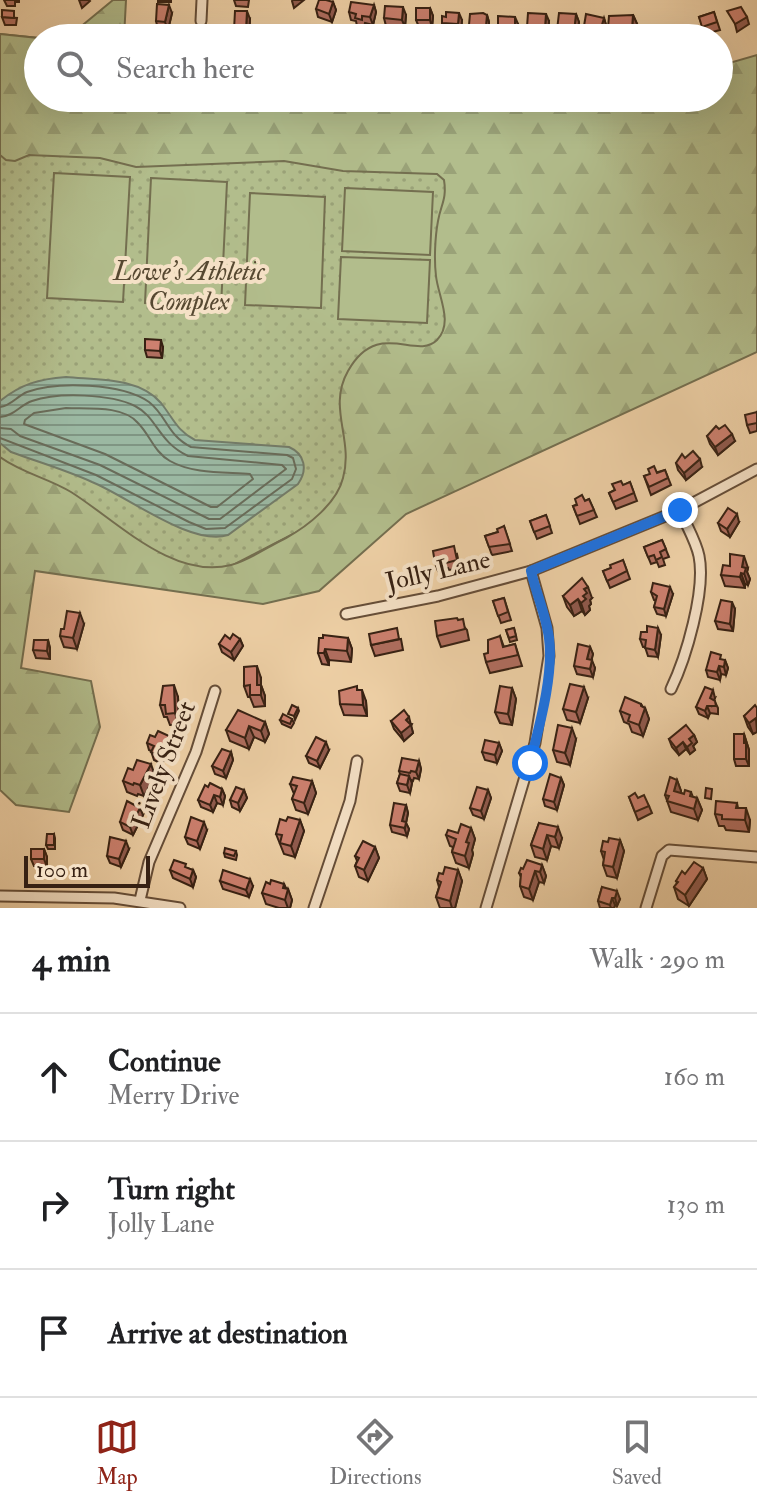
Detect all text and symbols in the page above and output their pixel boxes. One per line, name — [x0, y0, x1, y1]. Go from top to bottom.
search box — [24, 24, 733, 112]
icon: search — [52, 46, 96, 90]
text: Search here — [116, 50, 255, 87]
park label: Lowe's Athletic Complex — [112, 256, 266, 318]
route end — [662, 492, 698, 528]
street label: Jolly Lane — [382, 543, 494, 599]
street label: Lively Street — [125, 697, 203, 833]
route start — [512, 745, 548, 781]
scale bar — [24, 852, 150, 888]
text: 100 m — [36, 856, 88, 884]
text: 4 min — [32, 939, 110, 982]
text: Walk · 290 m — [590, 944, 725, 976]
text: Continue — [108, 1043, 221, 1080]
icon: ahead — [32, 1055, 76, 1099]
text: 160 m — [664, 1061, 725, 1093]
text: Merry Drive — [108, 1080, 239, 1112]
text: Turn right — [108, 1171, 235, 1208]
icon: right — [32, 1183, 76, 1227]
text: 130 m — [667, 1189, 725, 1221]
text: Jolly Lane — [108, 1208, 214, 1240]
icon: arrive — [32, 1311, 76, 1355]
text: Arrive at destination — [108, 1315, 348, 1352]
tab: Map — [95, 1415, 139, 1491]
tab: Directions — [329, 1415, 422, 1491]
tab: Saved — [612, 1415, 662, 1491]

